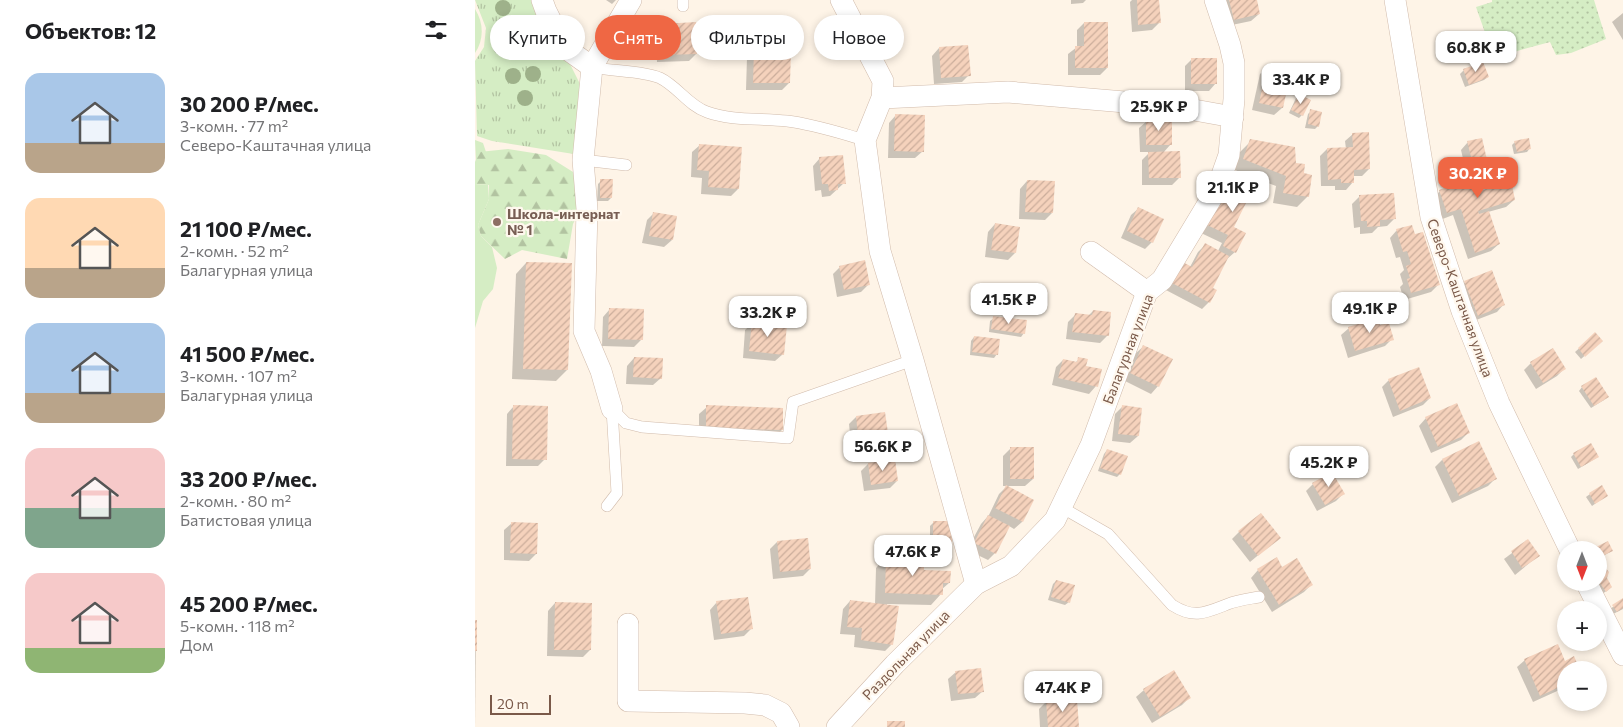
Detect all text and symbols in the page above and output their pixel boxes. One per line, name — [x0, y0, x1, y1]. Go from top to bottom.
chip: Купить — [490, 15, 585, 60]
chip: Снять — [595, 15, 681, 60]
chip: Фильтры — [691, 15, 804, 60]
chip: Новое — [814, 15, 904, 60]
icon: filters — [422, 16, 450, 44]
text: Объектов: 12 — [25, 18, 156, 43]
pin: 60.8K ₽ — [1430, 30, 1522, 73]
text: 60.8K ₽ — [1447, 37, 1505, 56]
pin: 33.4K ₽ — [1255, 62, 1347, 105]
text: 33.4K ₽ — [1272, 69, 1330, 88]
pin: 25.9K ₽ — [1113, 90, 1205, 132]
text: 30 200 ₽/мес. — [180, 91, 319, 116]
icon: home — [65, 93, 125, 153]
text: 25.9K ₽ — [1131, 96, 1187, 115]
text: 3-комн. · 77 m² — [180, 116, 288, 135]
text: Северо-Каштачная улица — [180, 135, 371, 154]
pin: 30.2K ₽ — [1432, 156, 1524, 199]
text: 30.2K ₽ — [1449, 163, 1507, 182]
pin: 21.1K ₽ — [1187, 170, 1279, 213]
text: 21.1K ₽ — [1207, 177, 1259, 196]
place label: Школа-интернат № 1 — [507, 205, 620, 238]
text: 21 100 ₽/мес. — [180, 216, 312, 241]
marker: Школа-интернат № 1 — [491, 216, 503, 228]
street label: Северо-Каштачная улица — [1424, 216, 1497, 379]
icon: home — [65, 218, 125, 278]
text: 2-комн. · 52 m² — [180, 241, 289, 260]
text: Балагурная улица — [180, 260, 313, 279]
pin: 41.5K ₽ — [963, 282, 1055, 325]
text: 41.5K ₽ — [982, 289, 1036, 308]
street label: Балагурная улица — [1099, 291, 1156, 406]
pin: 49.1K ₽ — [1324, 292, 1416, 334]
pin: 33.2K ₽ — [722, 296, 814, 338]
text: 49.1K ₽ — [1343, 298, 1397, 317]
text: 33.2K ₽ — [740, 302, 796, 321]
text: 41 500 ₽/мес. — [180, 341, 315, 366]
icon: home — [65, 343, 125, 403]
text: 3-комн. · 107 m² — [180, 366, 297, 385]
text: Балагурная улица — [180, 385, 313, 404]
pin: 56.6K ₽ — [837, 430, 929, 472]
text: 56.6K ₽ — [854, 436, 912, 455]
pin: 45.2K ₽ — [1283, 446, 1375, 488]
text: 45.2K ₽ — [1300, 452, 1358, 471]
text: 33 200 ₽/мес. — [180, 466, 317, 491]
icon: home — [65, 468, 125, 528]
text: 2-комн. · 80 m² — [180, 491, 291, 510]
text: Батистовая улица — [180, 510, 312, 529]
pin: 47.6K ₽ — [867, 534, 959, 577]
text: 47.6K ₽ — [885, 541, 941, 560]
north arrow — [1557, 541, 1607, 591]
map controls — [1557, 541, 1607, 711]
text: 45 200 ₽/мес. — [180, 591, 318, 616]
icon: home — [65, 593, 125, 653]
button: + — [1557, 601, 1607, 651]
street label: Раздольная улица — [859, 606, 953, 703]
text: 5-комн. · 118 m² — [180, 616, 295, 635]
text: Дом — [180, 635, 213, 654]
button: − — [1557, 661, 1607, 711]
pin: 47.4K ₽ — [1017, 670, 1109, 713]
text: 47.4K ₽ — [1035, 677, 1091, 696]
scale bar — [490, 692, 551, 715]
text: 20 m — [497, 695, 529, 712]

